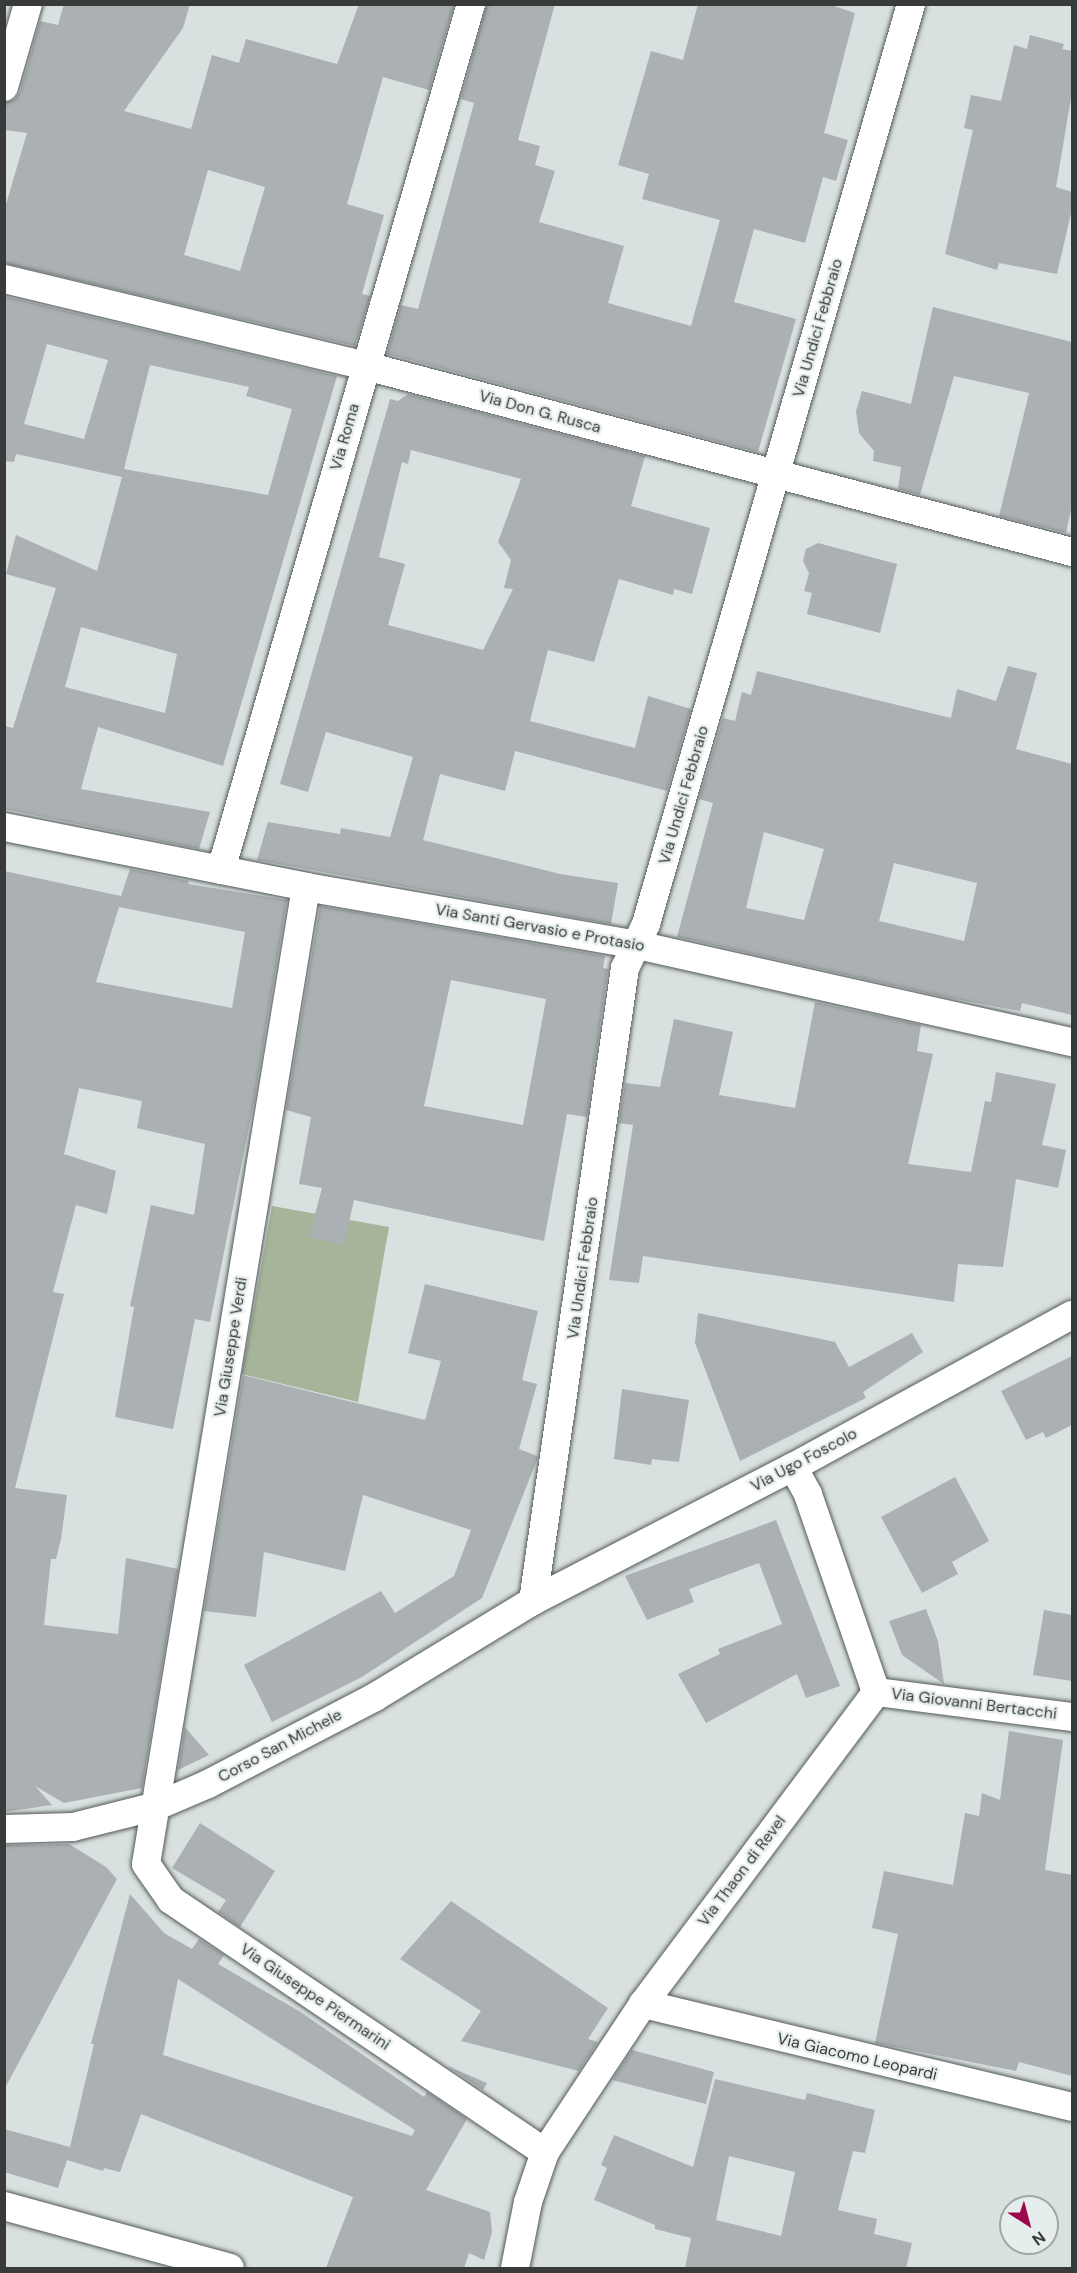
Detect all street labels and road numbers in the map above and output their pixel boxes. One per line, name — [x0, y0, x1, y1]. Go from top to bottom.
street label: Via Undici Febbraio — [789, 256, 847, 400]
street label: Via Don G. Rusca — [477, 386, 603, 438]
street label: Via Roma — [326, 401, 364, 473]
street label: Via Undici Febbraio — [655, 723, 713, 867]
street label: Via Santi Gervasio e Protasio — [434, 900, 646, 956]
street label: Via Undici Febbraio — [564, 1196, 602, 1340]
street label: Via Giuseppe Verdi — [210, 1276, 252, 1418]
street label: Via Ugo Foscolo — [747, 1424, 861, 1496]
street label: Via Giovanni Bertacchi — [890, 1684, 1058, 1724]
street label: Corso San Michele — [215, 1705, 345, 1787]
street label: Via Thaon di Revel — [694, 1812, 790, 1930]
street label: Via Giuseppe Piermarini — [236, 1940, 394, 2054]
street label: Via Giacomo Leopardi — [775, 2029, 939, 2085]

